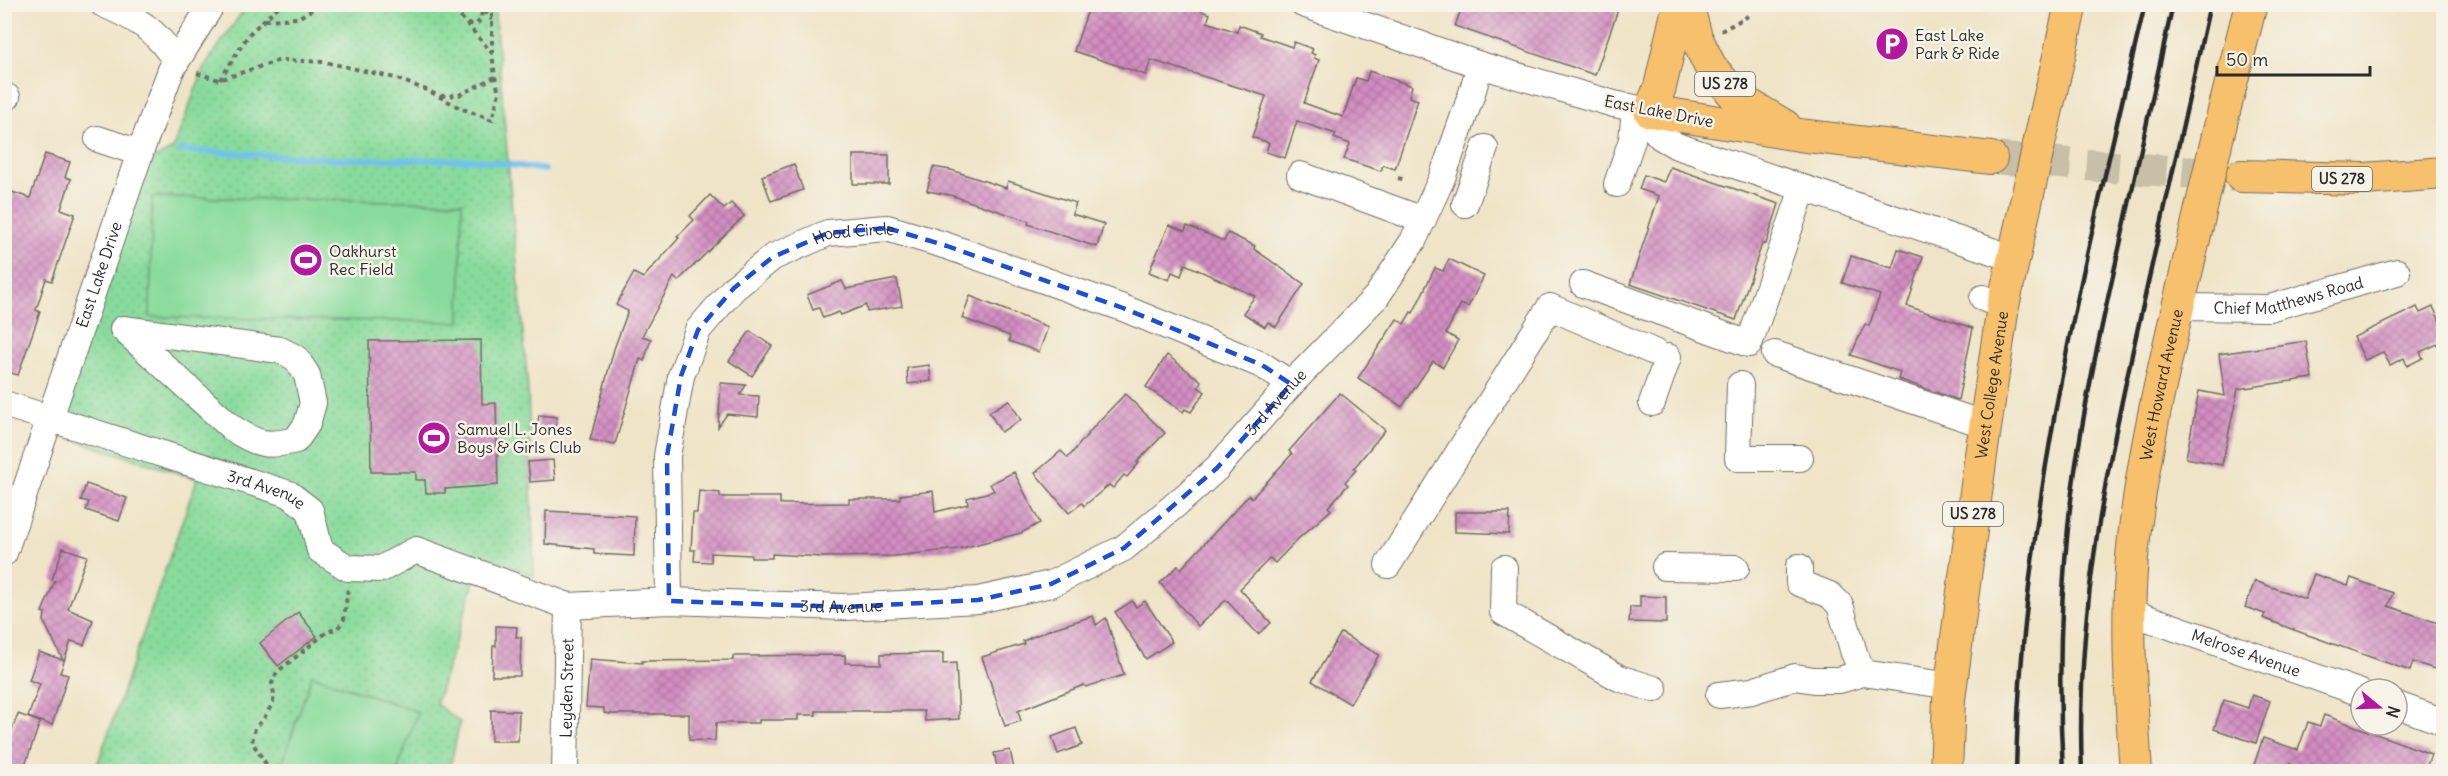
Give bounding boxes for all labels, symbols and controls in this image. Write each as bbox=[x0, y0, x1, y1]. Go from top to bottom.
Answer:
place label: East Lake Park & Ride bbox=[1915, 25, 2000, 63]
parking icon: East Lake Park & Ride bbox=[1874, 26, 1910, 62]
scale bar bbox=[2217, 39, 2370, 77]
text: 50 m bbox=[2226, 48, 2268, 71]
road number: US 278 bbox=[1695, 72, 1755, 96]
street label: East Lake Drive bbox=[1603, 91, 1715, 131]
road number: US 278 bbox=[2312, 167, 2372, 191]
street label: Hood Circle bbox=[809, 218, 898, 249]
street label: East Lake Drive bbox=[71, 219, 126, 330]
place label: Oakhurst Rec Field bbox=[329, 241, 397, 279]
sports icon: Oakhurst Rec Field bbox=[288, 242, 324, 278]
street label: Chief Matthews Road bbox=[2213, 272, 2366, 318]
street label: West Howard Avenue bbox=[2135, 307, 2187, 462]
street label: West College Avenue bbox=[1971, 310, 2012, 460]
street label: 3rd Avenue bbox=[1241, 365, 1310, 439]
place label: Samuel L. Jones Boys & Girls Club bbox=[457, 419, 581, 457]
sports icon: Samuel L. Jones Boys & Girls Club bbox=[416, 420, 452, 456]
street label: 3rd Avenue bbox=[225, 465, 310, 513]
road number: US 278 bbox=[1943, 502, 2003, 526]
street label: 3rd Avenue bbox=[800, 595, 883, 617]
street label: Melrose Avenue bbox=[2189, 624, 2303, 681]
street label: Leyden Street bbox=[556, 637, 577, 738]
north arrow bbox=[2349, 677, 2409, 737]
text: N bbox=[2382, 703, 2404, 720]

